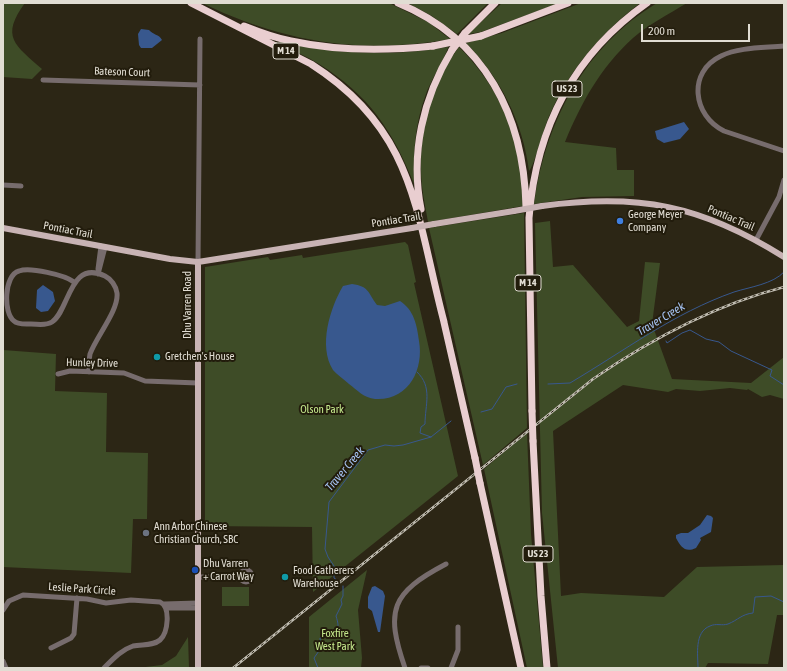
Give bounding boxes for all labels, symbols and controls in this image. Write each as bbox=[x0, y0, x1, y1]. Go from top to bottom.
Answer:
scale bar bbox=[643, 16, 752, 42]
text: 200 m bbox=[648, 24, 675, 38]
road number: M 14 bbox=[273, 43, 299, 59]
street label: Bateson Court bbox=[94, 64, 150, 80]
road number: US 23 bbox=[552, 81, 582, 97]
street label: Pontiac Trail bbox=[705, 202, 757, 234]
place label: George Meyer Company bbox=[628, 208, 683, 234]
street label: Pontiac Trail bbox=[370, 210, 422, 230]
marker: George Meyer Company bbox=[615, 216, 625, 226]
street label: Pontiac Trail bbox=[42, 219, 94, 241]
street label: Dhu Varren Road bbox=[181, 271, 195, 339]
road number: M 14 bbox=[515, 275, 541, 291]
water label: Traver Creek bbox=[634, 299, 688, 339]
place label: Gretchen's House bbox=[165, 350, 235, 364]
marker: Gretchen's House bbox=[152, 352, 162, 362]
street label: Hunley Drive bbox=[66, 356, 118, 370]
park label: Olson Park bbox=[300, 403, 344, 417]
water label: Traver Creek bbox=[322, 444, 368, 494]
place label: Ann Arbor Chinese Christian Church, SBC bbox=[154, 520, 238, 546]
marker: Ann Arbor Chinese Christian Church, SBC bbox=[141, 528, 151, 538]
road number: US 23 bbox=[523, 546, 553, 562]
place label: Dhu Varren + Carrot Way bbox=[203, 557, 254, 583]
place label: Food Gatherers Warehouse bbox=[293, 564, 354, 590]
marker: Dhu Varren + Carrot Way bbox=[190, 565, 200, 575]
marker: Food Gatherers Warehouse bbox=[280, 572, 290, 582]
street label: Leslie Park Circle bbox=[48, 580, 116, 598]
park label: Foxfire West Park bbox=[315, 627, 355, 653]

